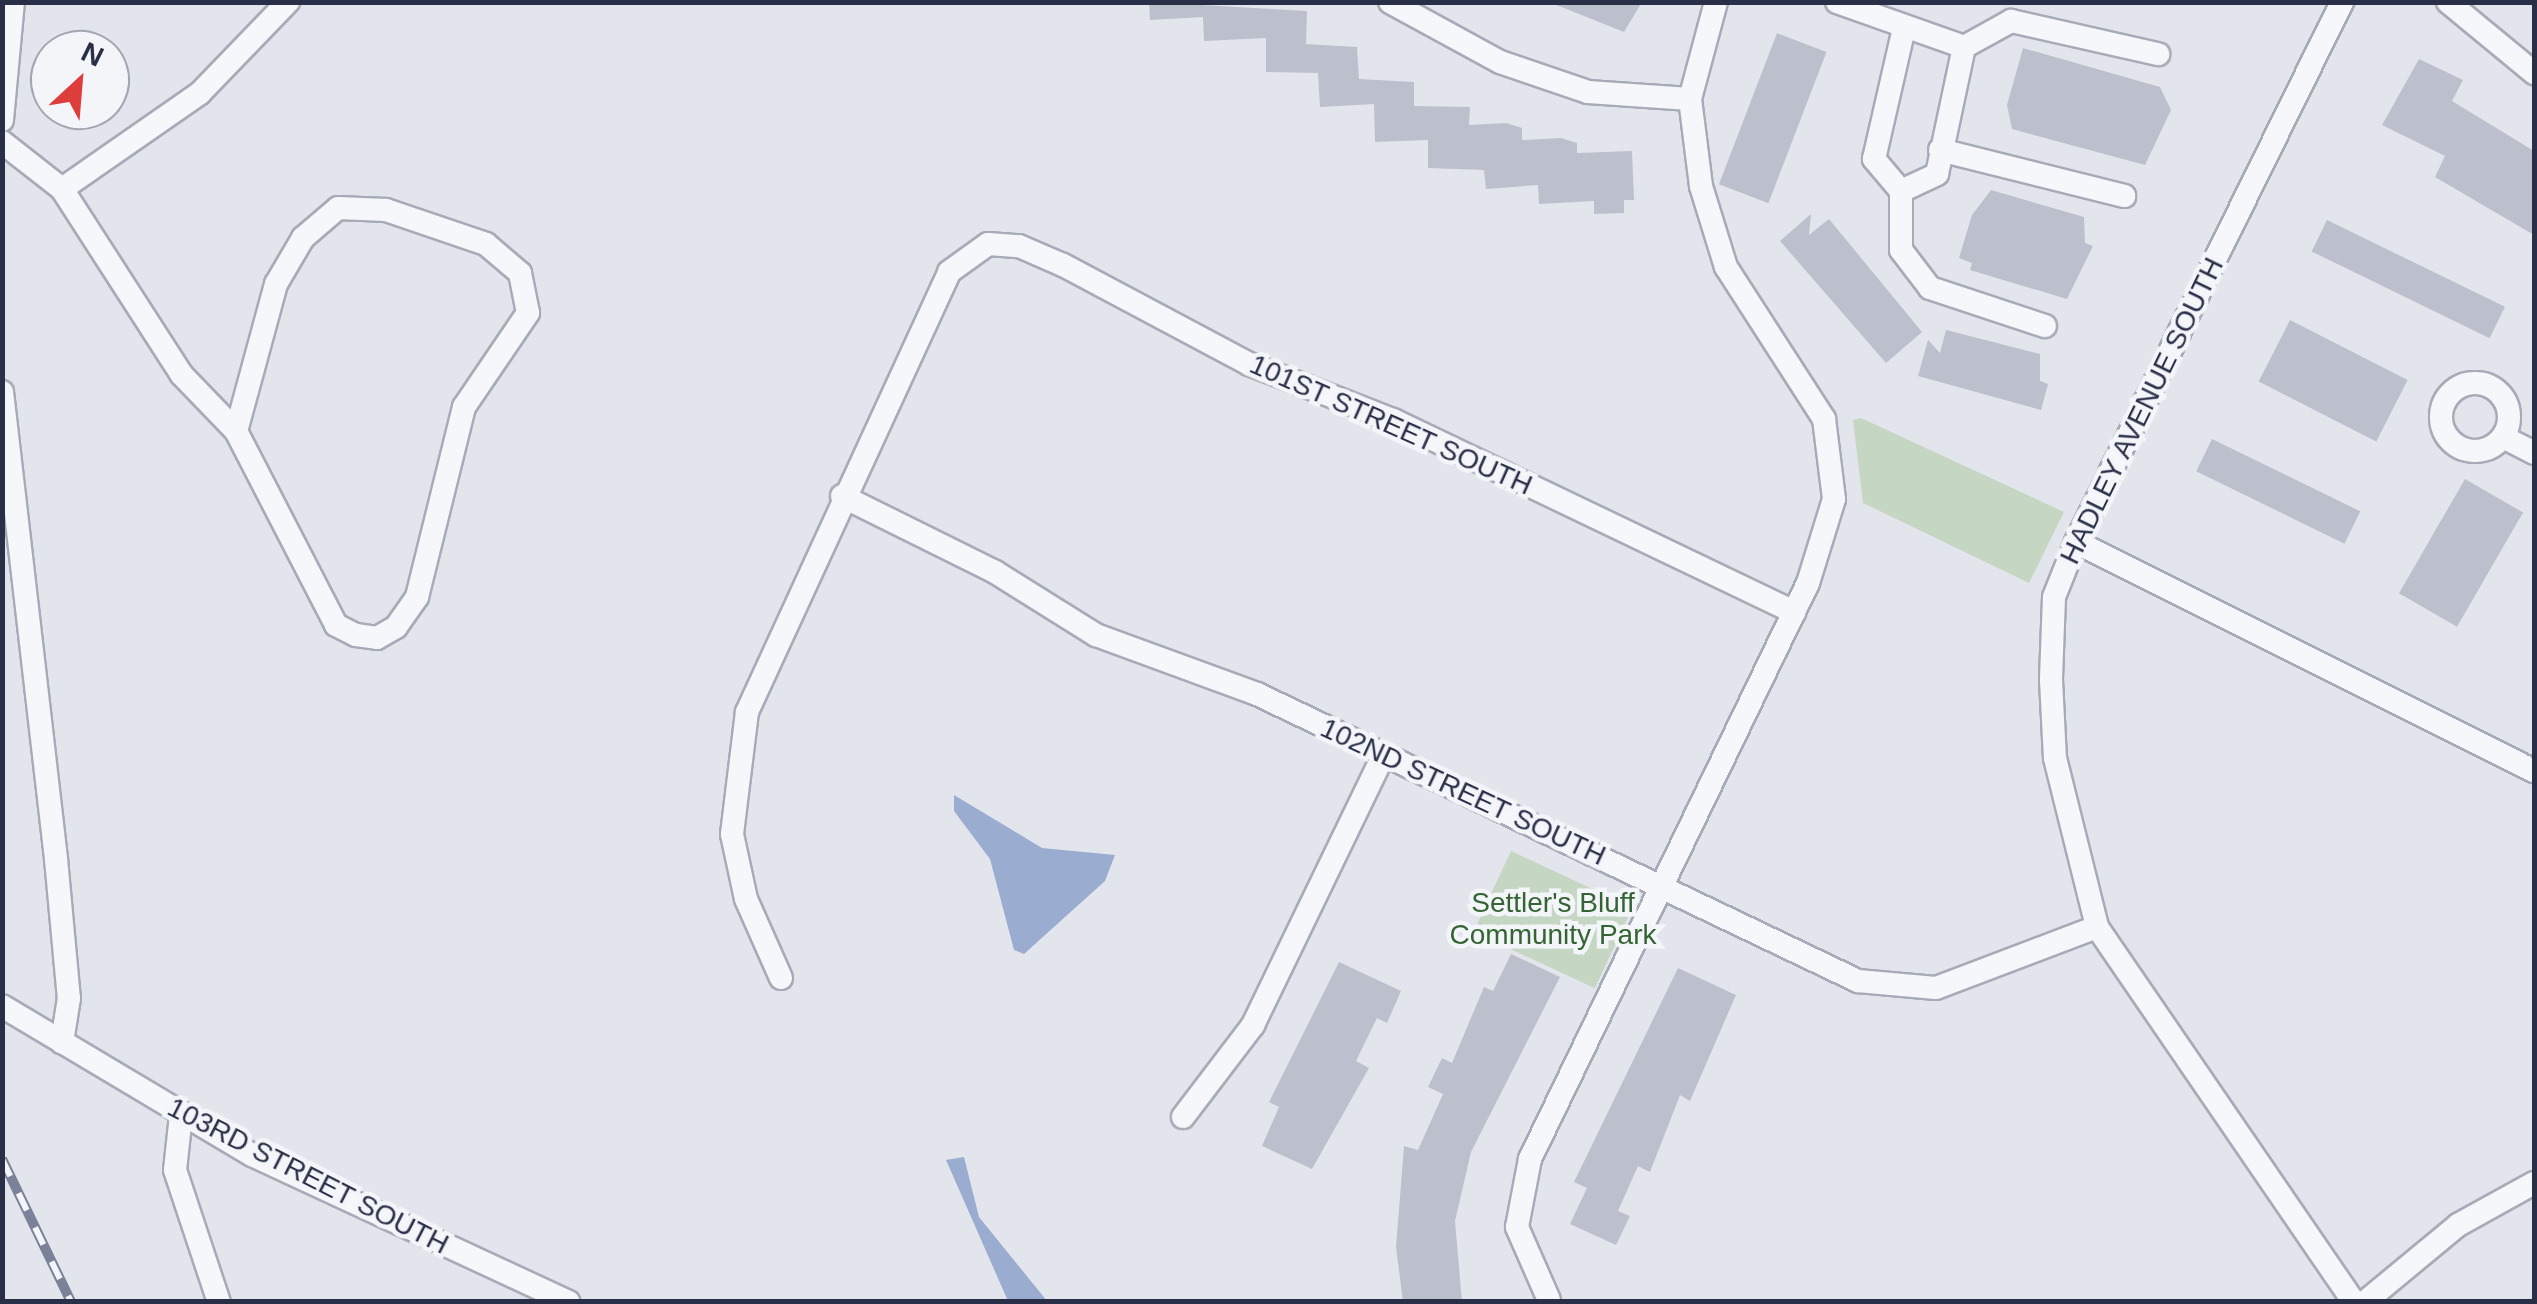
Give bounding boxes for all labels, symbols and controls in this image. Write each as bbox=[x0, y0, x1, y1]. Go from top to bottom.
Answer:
north arrow bbox=[30, 30, 130, 130]
text: N bbox=[77, 36, 108, 73]
street label: HADLEY AVENUE SOUTH bbox=[2053, 251, 2231, 571]
street label: 101ST STREET SOUTH bbox=[1244, 347, 1538, 503]
street label: 102ND STREET SOUTH bbox=[1315, 711, 1611, 873]
park label: Settler's Bluff Community Park bbox=[1450, 886, 1656, 952]
street label: 103RD STREET SOUTH bbox=[162, 1090, 454, 1262]

